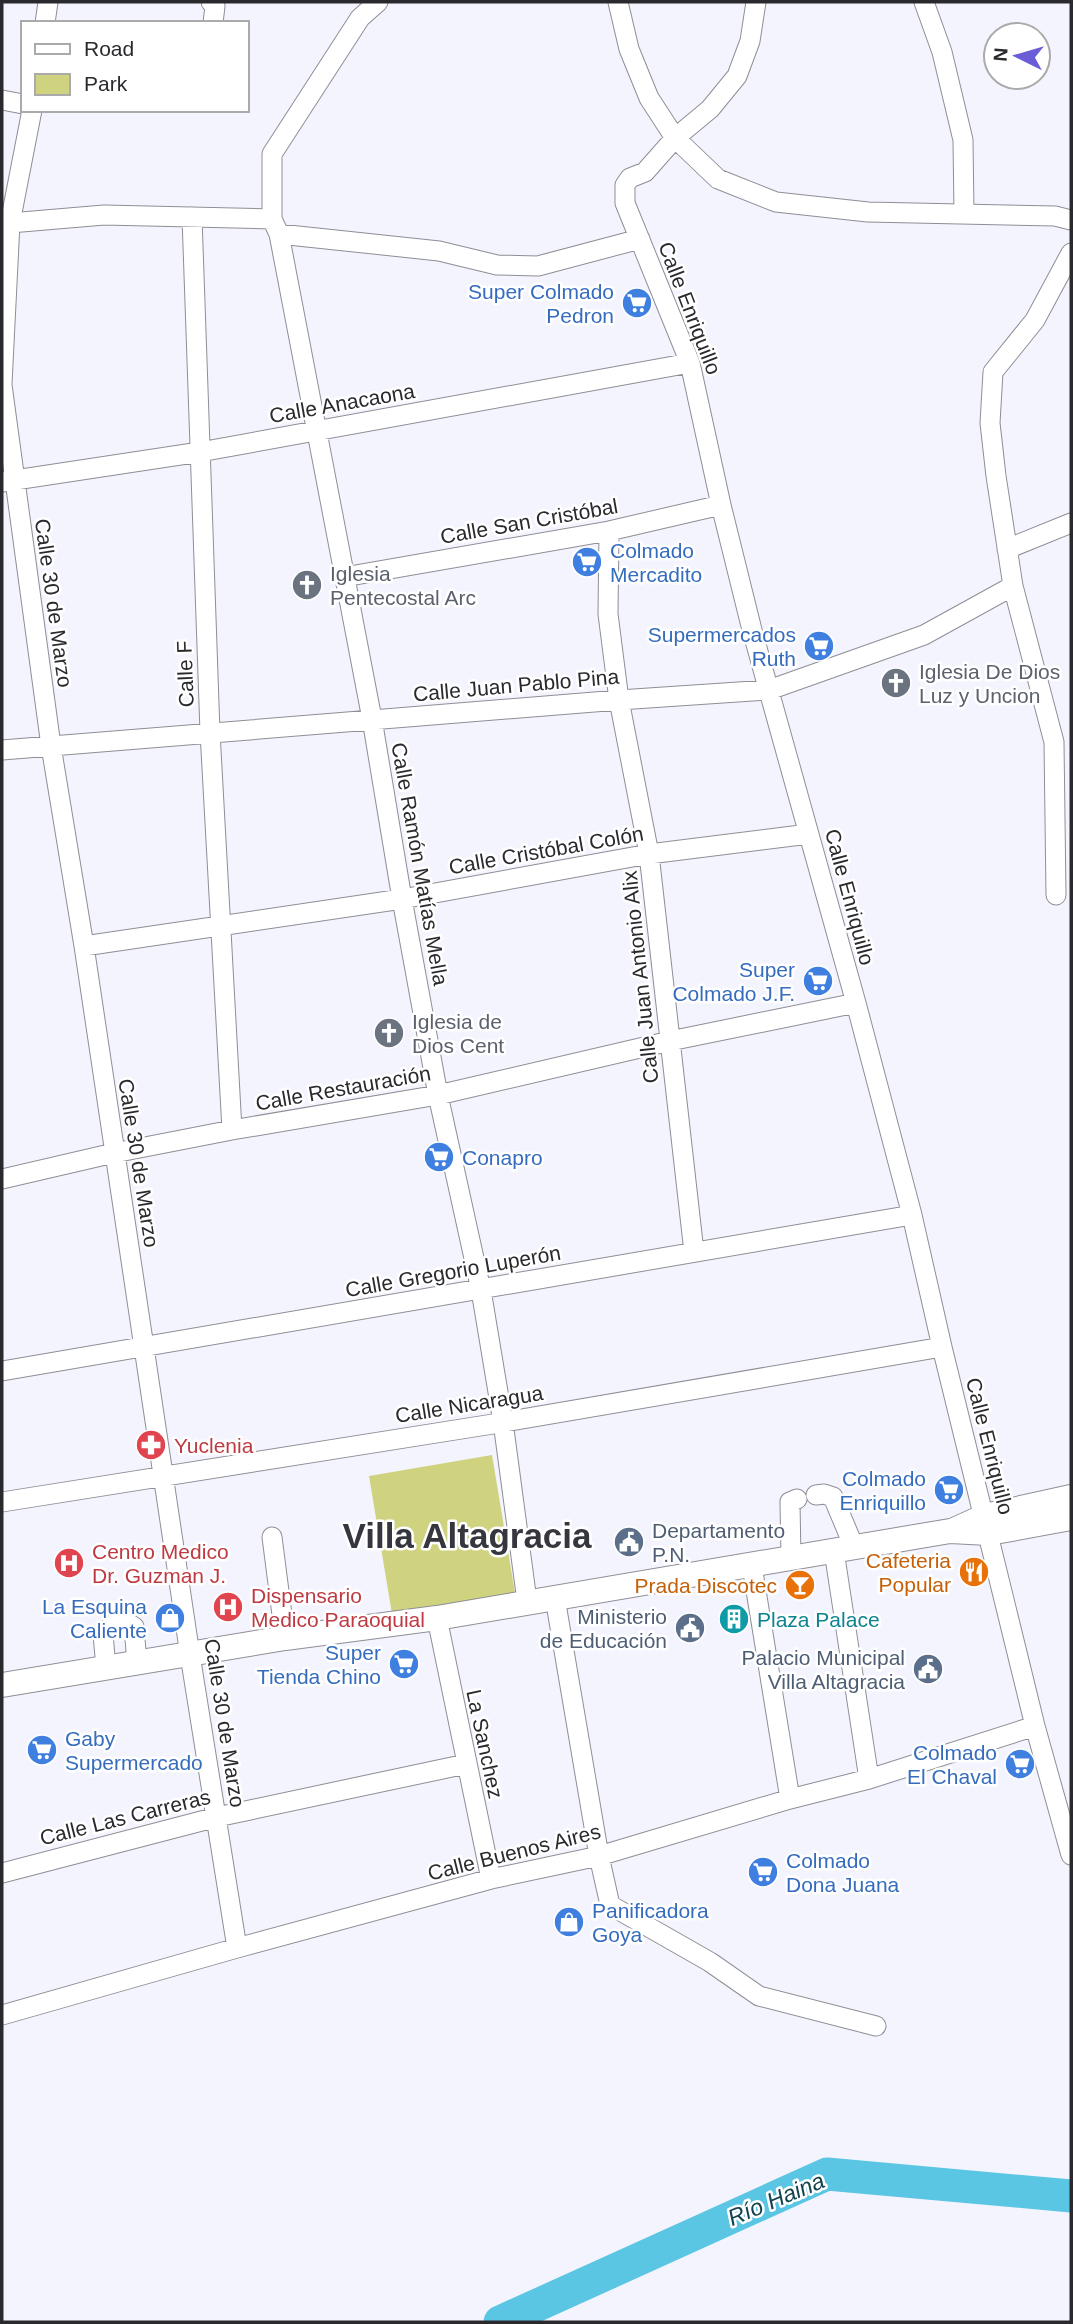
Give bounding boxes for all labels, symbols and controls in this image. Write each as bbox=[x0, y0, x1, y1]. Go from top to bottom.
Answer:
legend bbox=[21, 21, 248, 112]
north arrow bbox=[982, 21, 1052, 91]
text: Road bbox=[84, 37, 134, 60]
text: N bbox=[990, 47, 1012, 62]
text: Park bbox=[84, 72, 128, 95]
street label: Calle Enriquillo bbox=[654, 238, 726, 378]
place label: Super Colmado Pedron bbox=[468, 280, 614, 327]
supermarket icon: Super Colmado Pedron bbox=[620, 286, 654, 320]
street label: Calle Anacaona bbox=[268, 379, 417, 427]
street label: Calle San Cristóbal bbox=[438, 494, 620, 548]
street label: Calle 30 de Marzo bbox=[31, 517, 77, 689]
place label: Colmado Mercadito bbox=[610, 539, 702, 586]
supermarket icon: Colmado Mercadito bbox=[570, 545, 604, 579]
place label: Iglesia Pentecostal Arc bbox=[330, 562, 476, 609]
church icon: Iglesia Pentecostal Arc bbox=[290, 568, 324, 602]
place label: Supermercados Ruth bbox=[648, 623, 796, 670]
supermarket icon: Supermercados Ruth bbox=[802, 629, 836, 663]
street label: Calle F bbox=[172, 640, 198, 708]
place label: Iglesia De Dios Luz y Uncion bbox=[919, 660, 1060, 707]
street label: Calle Juan Pablo Pina bbox=[412, 665, 620, 705]
church icon: Iglesia De Dios Luz y Uncion bbox=[879, 666, 913, 700]
street label: Calle Ramón Matías Mella bbox=[387, 741, 453, 988]
street label: Calle Cristóbal Colón bbox=[447, 822, 645, 878]
street label: Calle Enriquillo bbox=[821, 826, 879, 968]
street label: Calle Juan Antonio Alix bbox=[617, 869, 663, 1084]
place label: Super Colmado J.F. bbox=[672, 958, 795, 1005]
supermarket icon: Super Colmado J.F. bbox=[801, 964, 835, 998]
place label: Iglesia de Dios Cent bbox=[412, 1010, 504, 1057]
church icon: Iglesia de Dios Cent bbox=[372, 1016, 406, 1050]
street label: Calle Restauración bbox=[254, 1061, 432, 1115]
street label: Calle 30 de Marzo bbox=[114, 1077, 164, 1249]
supermarket icon: Conapro bbox=[422, 1140, 456, 1174]
place label: Conapro bbox=[462, 1146, 543, 1169]
street label: Calle Gregorio Luperón bbox=[344, 1241, 562, 1301]
street label: Calle Enriquillo bbox=[962, 1375, 1018, 1517]
street label: Calle Nicaragua bbox=[393, 1381, 545, 1427]
pharmacy icon: Yuclenia bbox=[134, 1428, 168, 1462]
place label: Yuclenia bbox=[174, 1434, 254, 1457]
place label: Colmado Enriquillo bbox=[840, 1467, 926, 1514]
supermarket icon: Colmado Enriquillo bbox=[932, 1473, 966, 1507]
district label: Villa Altagracia bbox=[342, 1516, 592, 1555]
place label: Departamento P.N. bbox=[652, 1519, 785, 1566]
public building icon: Departamento P.N. bbox=[612, 1525, 646, 1559]
place label: Centro Medico Dr. Guzman J. bbox=[92, 1540, 229, 1587]
hospital icon: Centro Medico Dr. Guzman J. bbox=[52, 1546, 86, 1580]
place label: Cafeteria Popular bbox=[866, 1549, 951, 1596]
restaurant icon: Cafeteria Popular bbox=[957, 1555, 991, 1589]
bar icon: Prada Discotec bbox=[783, 1568, 817, 1602]
place label: Prada Discotec bbox=[635, 1574, 777, 1597]
place label: Dispensario Medico Paraoquial bbox=[251, 1584, 425, 1631]
hospital icon: Dispensario Medico Paraoquial bbox=[211, 1590, 245, 1624]
place label: La Esquina Caliente bbox=[42, 1595, 147, 1642]
shop icon: La Esquina Caliente bbox=[153, 1601, 187, 1635]
building icon: Plaza Palace bbox=[717, 1602, 751, 1636]
place label: Ministerio de Educación bbox=[540, 1605, 667, 1652]
place label: Plaza Palace bbox=[757, 1608, 880, 1631]
public building icon: Ministerio de Educación bbox=[673, 1611, 707, 1645]
street label: Calle 30 de Marzo bbox=[200, 1637, 250, 1809]
place label: Super Tienda Chino bbox=[257, 1641, 381, 1688]
place label: Palacio Municipal Villa Altagracia bbox=[742, 1646, 905, 1693]
supermarket icon: Super Tienda Chino bbox=[387, 1647, 421, 1681]
public building icon: Palacio Municipal Villa Altagracia bbox=[911, 1652, 945, 1686]
street label: La Sanchez bbox=[462, 1687, 508, 1801]
place label: Gaby Supermercado bbox=[65, 1727, 203, 1774]
supermarket icon: Gaby Supermercado bbox=[25, 1733, 59, 1767]
place label: Colmado El Chaval bbox=[907, 1741, 997, 1788]
supermarket icon: Colmado El Chaval bbox=[1003, 1747, 1037, 1781]
street label: Calle Las Carreras bbox=[37, 1785, 213, 1849]
street label: Calle Buenos Aires bbox=[425, 1819, 603, 1885]
place label: Colmado Dona Juana bbox=[786, 1849, 900, 1896]
supermarket icon: Colmado Dona Juana bbox=[746, 1855, 780, 1889]
place label: Panificadora Goya bbox=[592, 1899, 709, 1946]
shop icon: Panificadora Goya bbox=[552, 1905, 586, 1939]
water label: Río Haina bbox=[724, 2167, 828, 2231]

